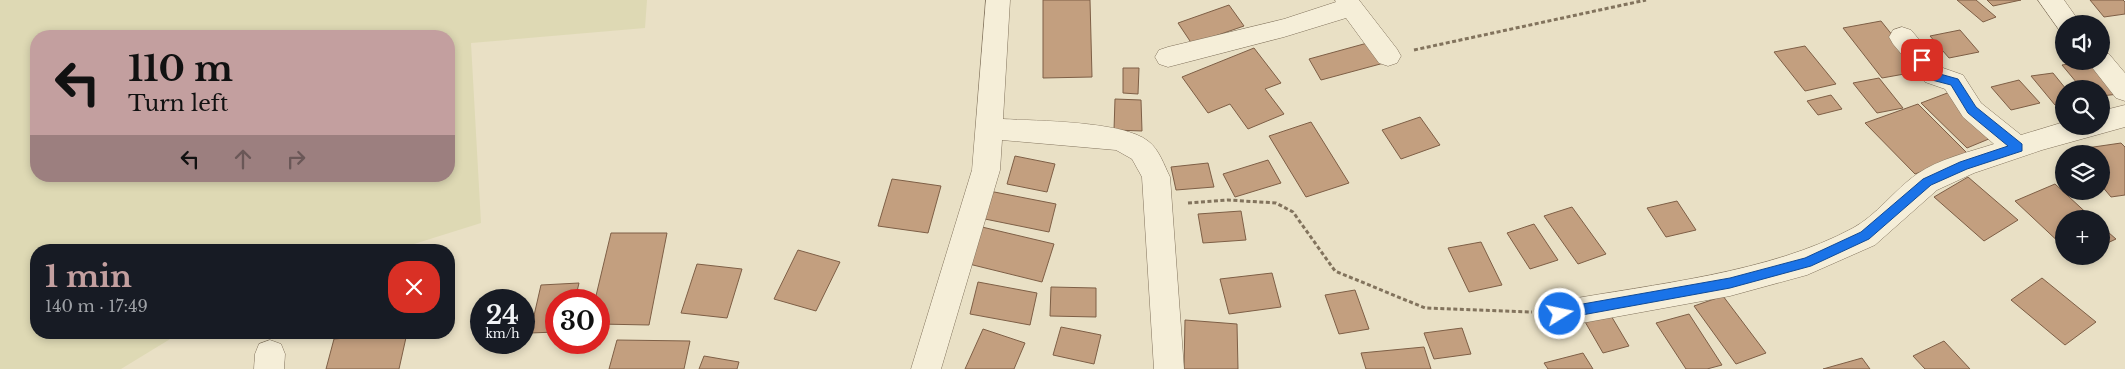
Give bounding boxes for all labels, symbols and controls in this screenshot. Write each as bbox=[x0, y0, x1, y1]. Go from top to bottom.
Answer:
map controls bbox=[2055, 15, 2110, 265]
button: sound bbox=[2055, 15, 2110, 70]
pin bbox=[1901, 39, 1943, 81]
icon: arrive bbox=[1908, 46, 1936, 74]
text: 110 m bbox=[128, 47, 233, 90]
icon: left bbox=[45, 50, 110, 115]
button: search bbox=[2055, 80, 2110, 135]
text: Turn left bbox=[128, 90, 228, 117]
icon: left bbox=[176, 145, 204, 173]
icon: ahead bbox=[229, 145, 257, 173]
icon: right bbox=[282, 145, 310, 173]
button: layers bbox=[2055, 145, 2110, 200]
button: + bbox=[2055, 210, 2110, 265]
text: 1 min bbox=[45, 258, 132, 295]
button: close bbox=[388, 261, 440, 313]
position arrow bbox=[1533, 287, 1585, 339]
speed limit sign: 30 bbox=[545, 289, 610, 354]
text: 140 m · 17:49 bbox=[45, 296, 148, 316]
text: 24 bbox=[486, 300, 519, 331]
text: km/h bbox=[485, 326, 520, 341]

